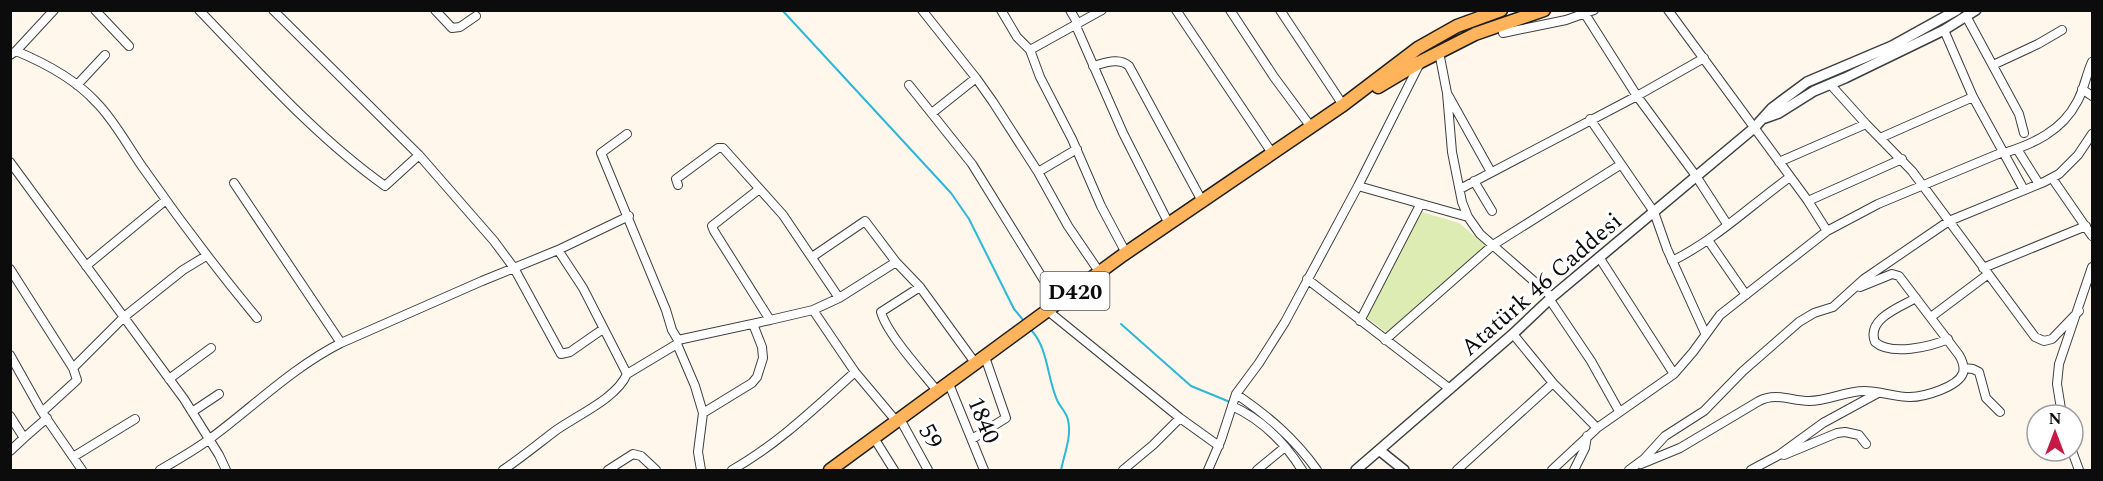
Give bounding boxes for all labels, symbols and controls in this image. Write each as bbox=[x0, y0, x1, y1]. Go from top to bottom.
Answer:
street label: Atatürk 46 Caddesi bbox=[1453, 204, 1630, 365]
road number: D420 bbox=[1040, 272, 1110, 310]
street label: 1840 bbox=[957, 391, 1009, 449]
north arrow bbox=[2025, 403, 2085, 463]
text: N bbox=[2048, 407, 2062, 431]
street label: 59 bbox=[909, 417, 952, 456]

